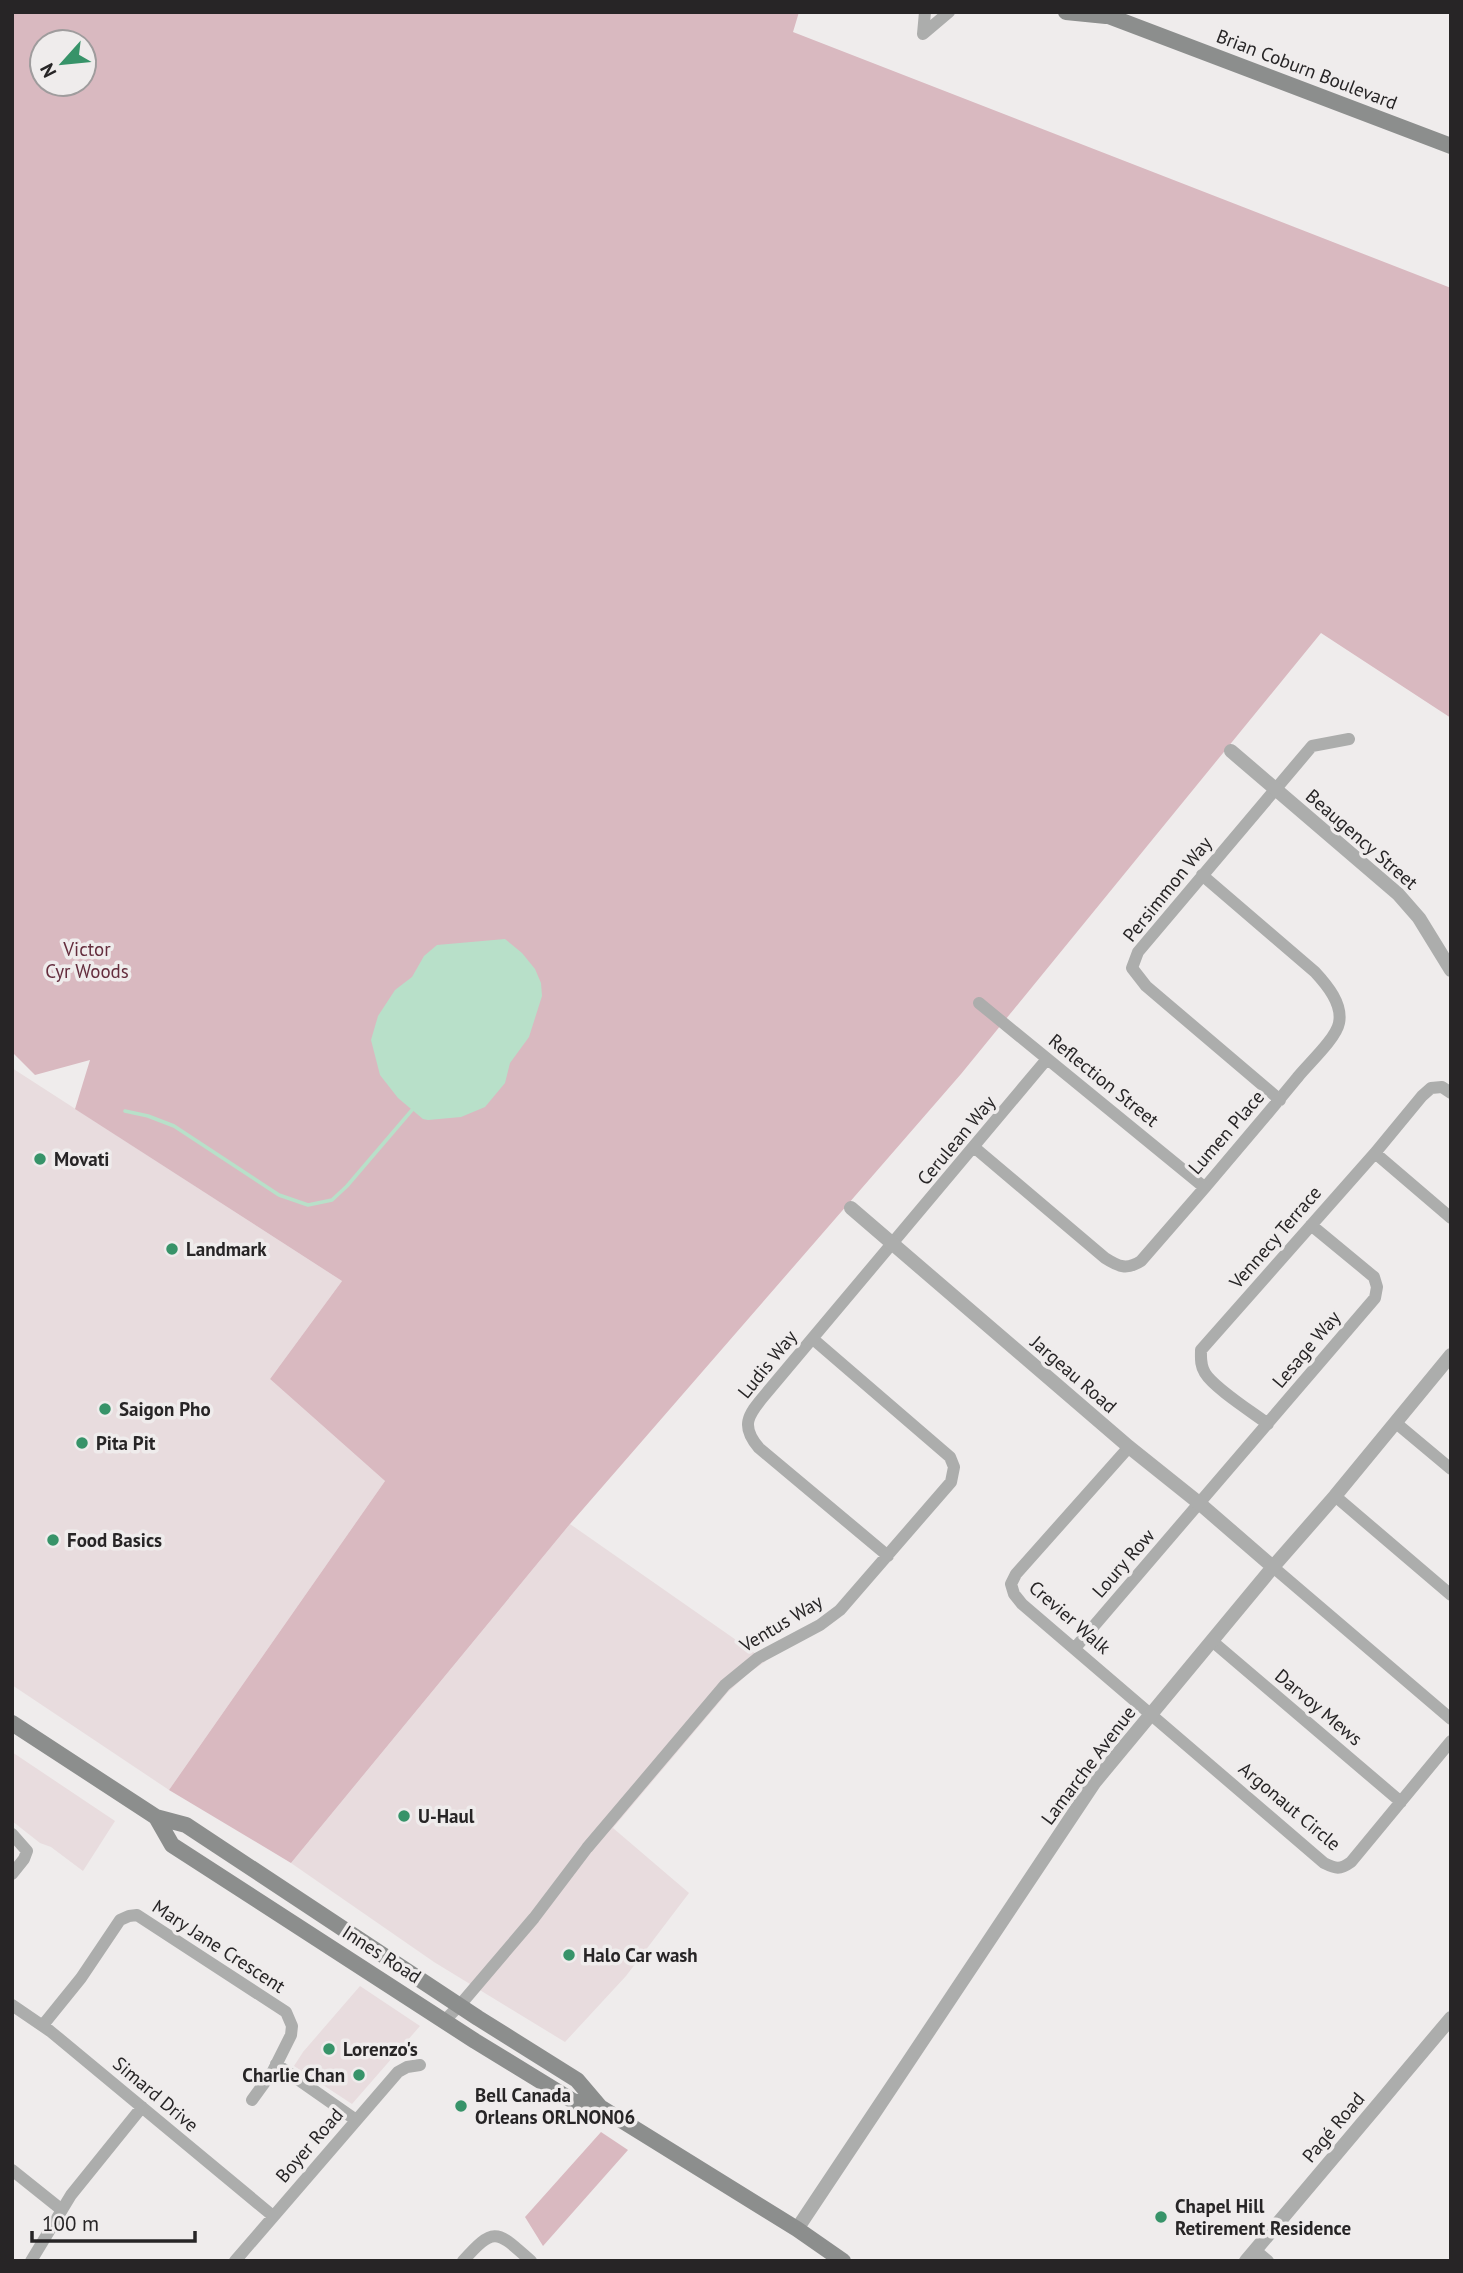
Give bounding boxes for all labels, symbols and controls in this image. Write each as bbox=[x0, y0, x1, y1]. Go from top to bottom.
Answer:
street label: Brian Coburn Boulevard bbox=[1213, 23, 1401, 115]
north arrow bbox=[28, 28, 98, 98]
text: N bbox=[34, 60, 61, 82]
street label: Beaugency Street bbox=[1301, 784, 1423, 895]
street label: Persimmon Way bbox=[1117, 831, 1217, 946]
park label: Victor Cyr Woods bbox=[45, 937, 129, 983]
street label: Reflection Street bbox=[1044, 1028, 1164, 1132]
street label: Lumen Place bbox=[1183, 1085, 1269, 1179]
street label: Cerulean Way bbox=[912, 1090, 1000, 1190]
place label: Movati bbox=[54, 1147, 109, 1171]
marker: Movati bbox=[32, 1151, 48, 1167]
street label: Vennecy Terrace bbox=[1223, 1181, 1326, 1294]
place label: Landmark bbox=[186, 1237, 267, 1261]
marker: Landmark bbox=[164, 1241, 180, 1257]
street label: Lesage Way bbox=[1267, 1305, 1345, 1393]
street label: Ludis Way bbox=[732, 1325, 802, 1403]
street label: Jargeau Road bbox=[1025, 1329, 1122, 1418]
place label: Saigon Pho bbox=[119, 1397, 211, 1421]
marker: Saigon Pho bbox=[97, 1401, 113, 1417]
place label: Pita Pit bbox=[96, 1431, 156, 1455]
marker: Pita Pit bbox=[74, 1435, 90, 1451]
street label: Loury Row bbox=[1087, 1524, 1159, 1602]
place label: Food Basics bbox=[67, 1528, 162, 1552]
marker: Food Basics bbox=[45, 1532, 61, 1548]
street label: Crevier Walk bbox=[1024, 1575, 1116, 1659]
street label: Ventus Way bbox=[734, 1589, 827, 1658]
street label: Darvoy Mews bbox=[1270, 1663, 1368, 1751]
street label: Lamarche Avenue bbox=[1036, 1701, 1140, 1829]
street label: Argonaut Circle bbox=[1234, 1756, 1346, 1856]
place label: U-Haul bbox=[418, 1804, 475, 1828]
marker: U-Haul bbox=[396, 1808, 412, 1824]
street label: Mary Jane Crescent bbox=[148, 1894, 290, 1998]
street label: Innes Road bbox=[338, 1920, 426, 1988]
place label: Halo Car wash bbox=[583, 1943, 698, 1967]
marker: Halo Car wash bbox=[561, 1947, 577, 1963]
place label: Lorenzo's bbox=[343, 2037, 418, 2061]
marker: Lorenzo's bbox=[321, 2041, 337, 2057]
street label: Simard Drive bbox=[108, 2051, 204, 2137]
place label: Charlie Chan bbox=[242, 2063, 345, 2087]
marker: Charlie Chan bbox=[351, 2067, 367, 2083]
place label: Bell Canada Orleans ORLNON06 bbox=[475, 2083, 635, 2129]
street label: Pagé Road bbox=[1297, 2087, 1369, 2167]
marker: Bell Canada Orleans ORLNON06 bbox=[453, 2098, 469, 2114]
street label: Boyer Road bbox=[270, 2103, 348, 2187]
place label: Chapel Hill Retirement Residence bbox=[1175, 2194, 1351, 2240]
scale bar bbox=[32, 2200, 194, 2244]
marker: Chapel Hill Retirement Residence bbox=[1153, 2209, 1169, 2225]
text: 100 m bbox=[42, 2210, 99, 2237]

